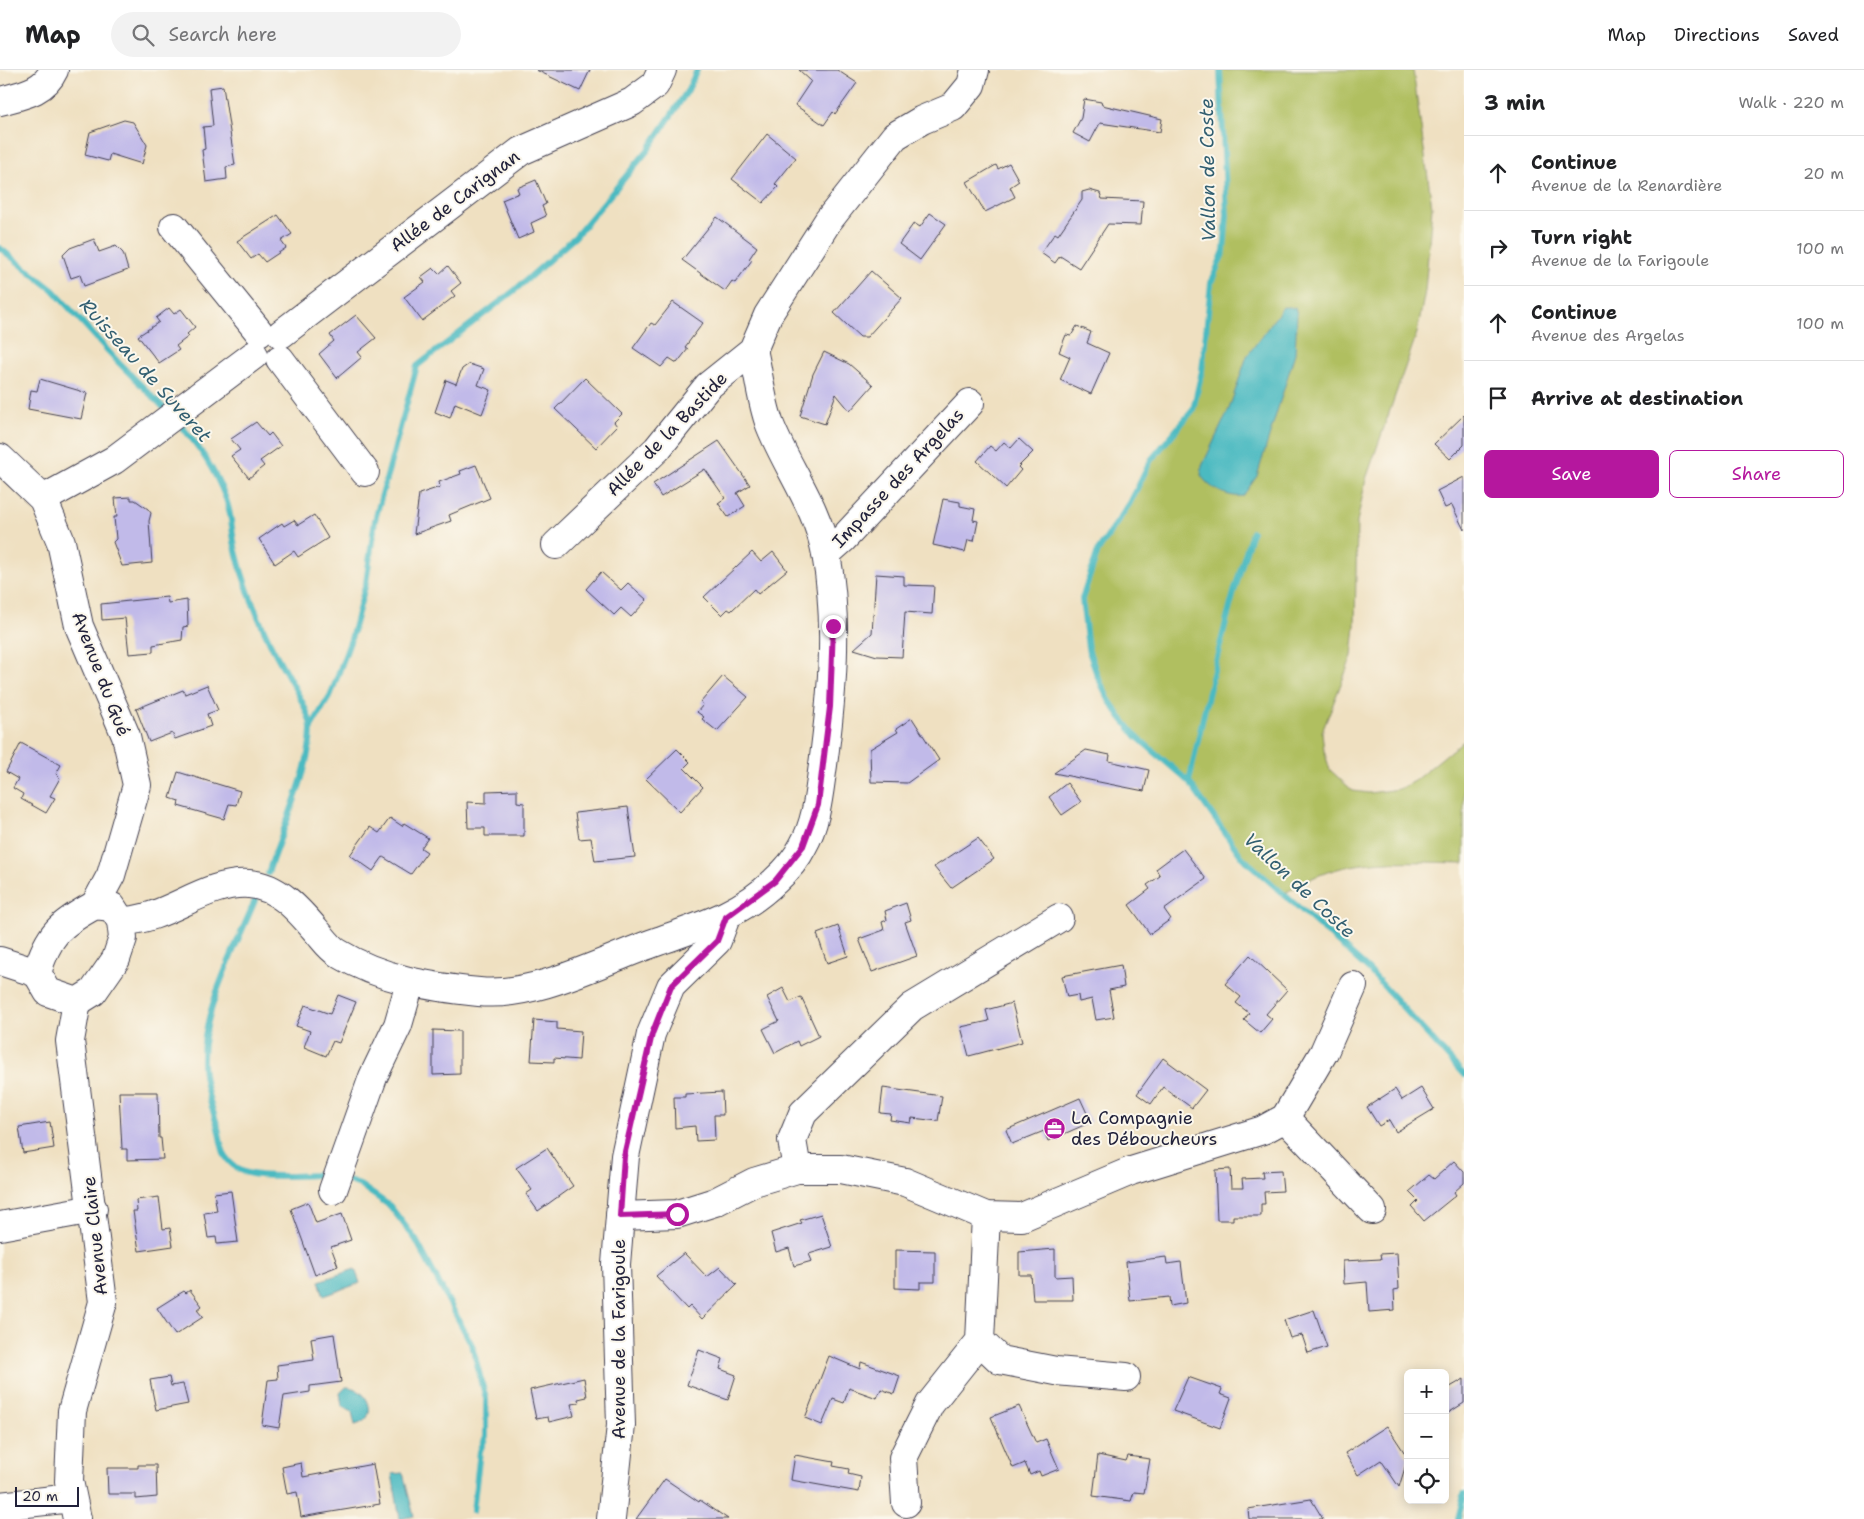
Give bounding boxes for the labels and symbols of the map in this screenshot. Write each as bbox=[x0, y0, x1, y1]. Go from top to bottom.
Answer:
water label: Vallon de Coste bbox=[1194, 98, 1221, 242]
street label: Allée de Carignan bbox=[385, 144, 525, 258]
water label: Ruisseau de Suveret bbox=[74, 293, 217, 448]
street label: Allée de la Bastide bbox=[601, 367, 733, 501]
street label: Impasse des Argelas bbox=[827, 403, 969, 553]
street label: Avenue du Gué bbox=[66, 608, 136, 740]
route end bbox=[822, 615, 845, 638]
water label: Vallon de Coste bbox=[1238, 827, 1361, 944]
place label: La Compagnie des Déboucheurs bbox=[1071, 1106, 1217, 1151]
office icon: La Compagnie des Déboucheurs bbox=[1043, 1116, 1067, 1140]
street label: Avenue Claire bbox=[77, 1175, 113, 1297]
route start bbox=[666, 1203, 689, 1226]
street label: Avenue de la Farigoule bbox=[607, 1239, 631, 1439]
scale bar bbox=[15, 1484, 79, 1507]

